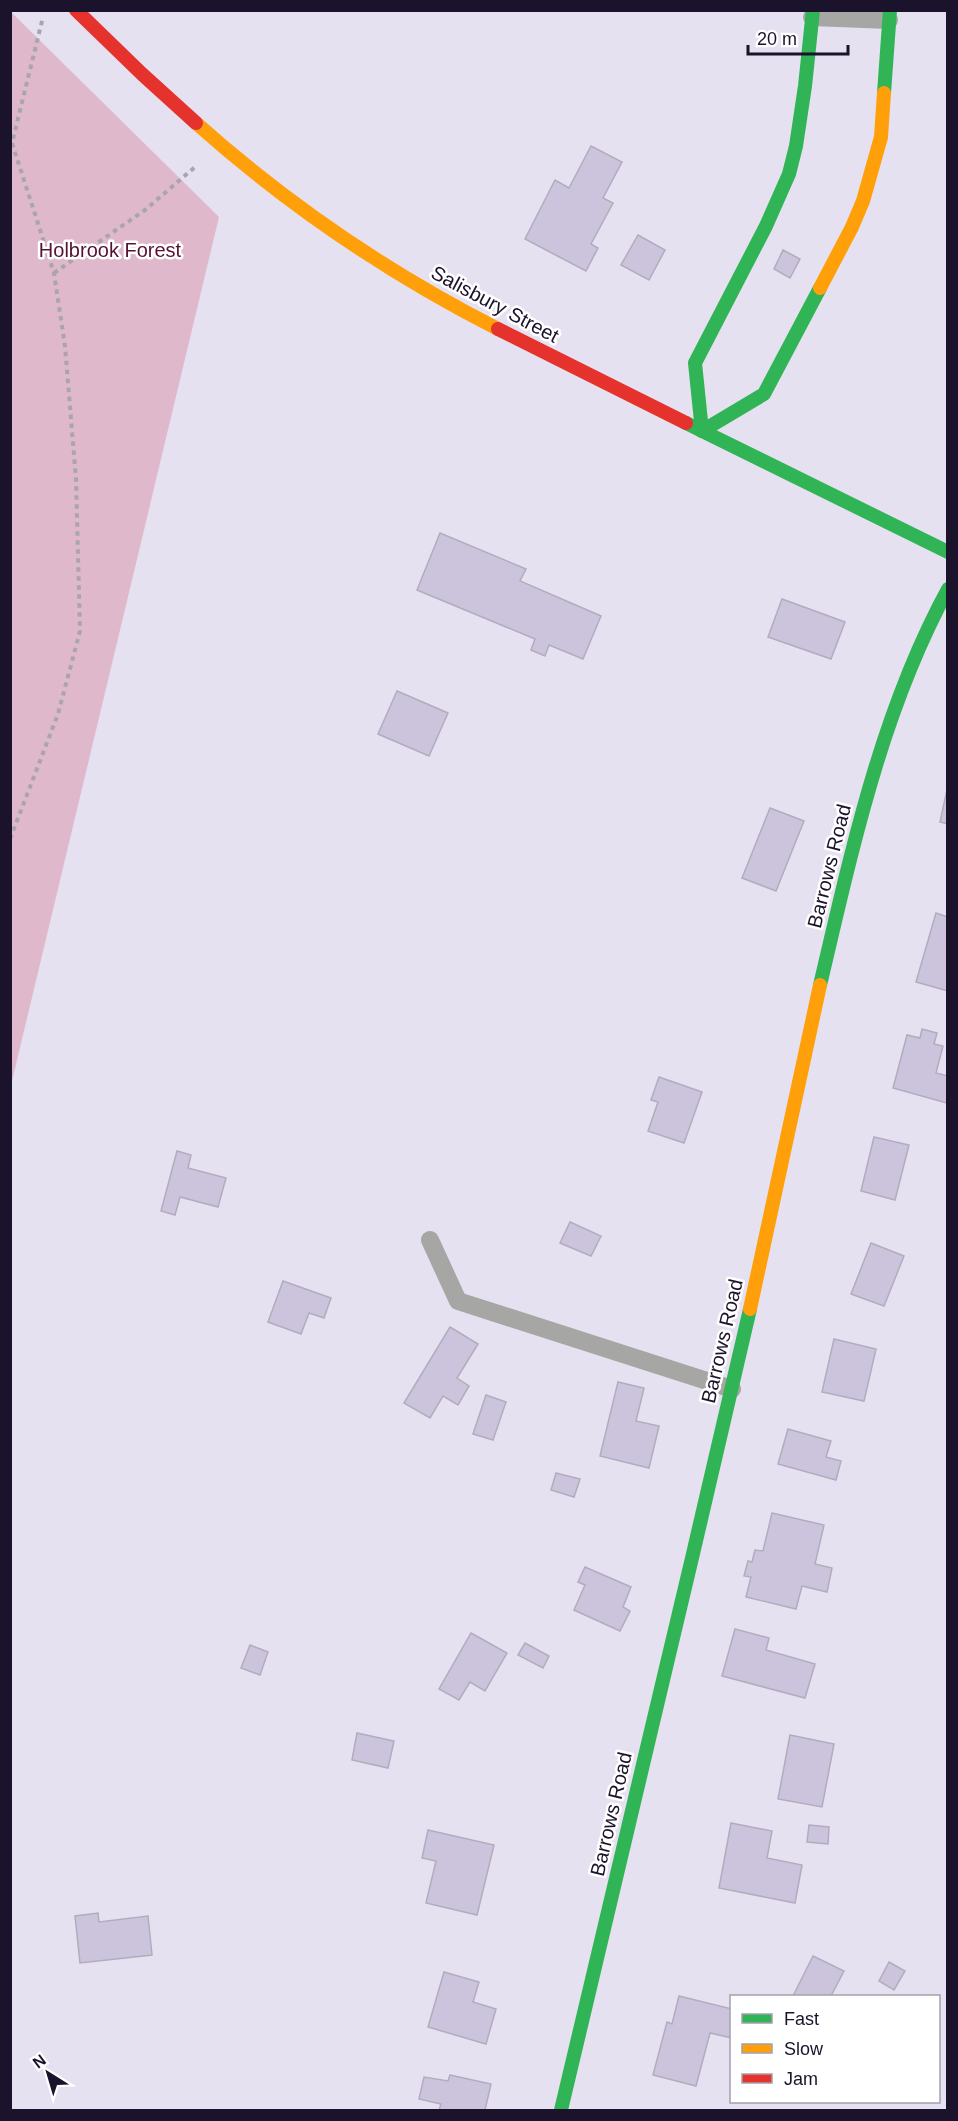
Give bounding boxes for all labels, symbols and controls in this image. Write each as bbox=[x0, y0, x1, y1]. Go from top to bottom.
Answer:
scale bar bbox=[748, 18, 848, 56]
text: 20 m bbox=[757, 29, 797, 49]
park label: Holbrook Forest bbox=[39, 239, 182, 261]
street label: Salisbury Street bbox=[428, 261, 563, 347]
street label: Barrows Road bbox=[803, 802, 855, 930]
street label: Barrows Road bbox=[697, 1277, 747, 1405]
street label: Barrows Road bbox=[586, 1750, 636, 1878]
legend bbox=[730, 1995, 940, 2103]
text: Fast bbox=[784, 2009, 819, 2029]
text: Slow bbox=[784, 2039, 824, 2059]
north arrow bbox=[18, 2043, 78, 2103]
text: N bbox=[30, 2051, 49, 2072]
text: Jam bbox=[784, 2069, 818, 2089]

